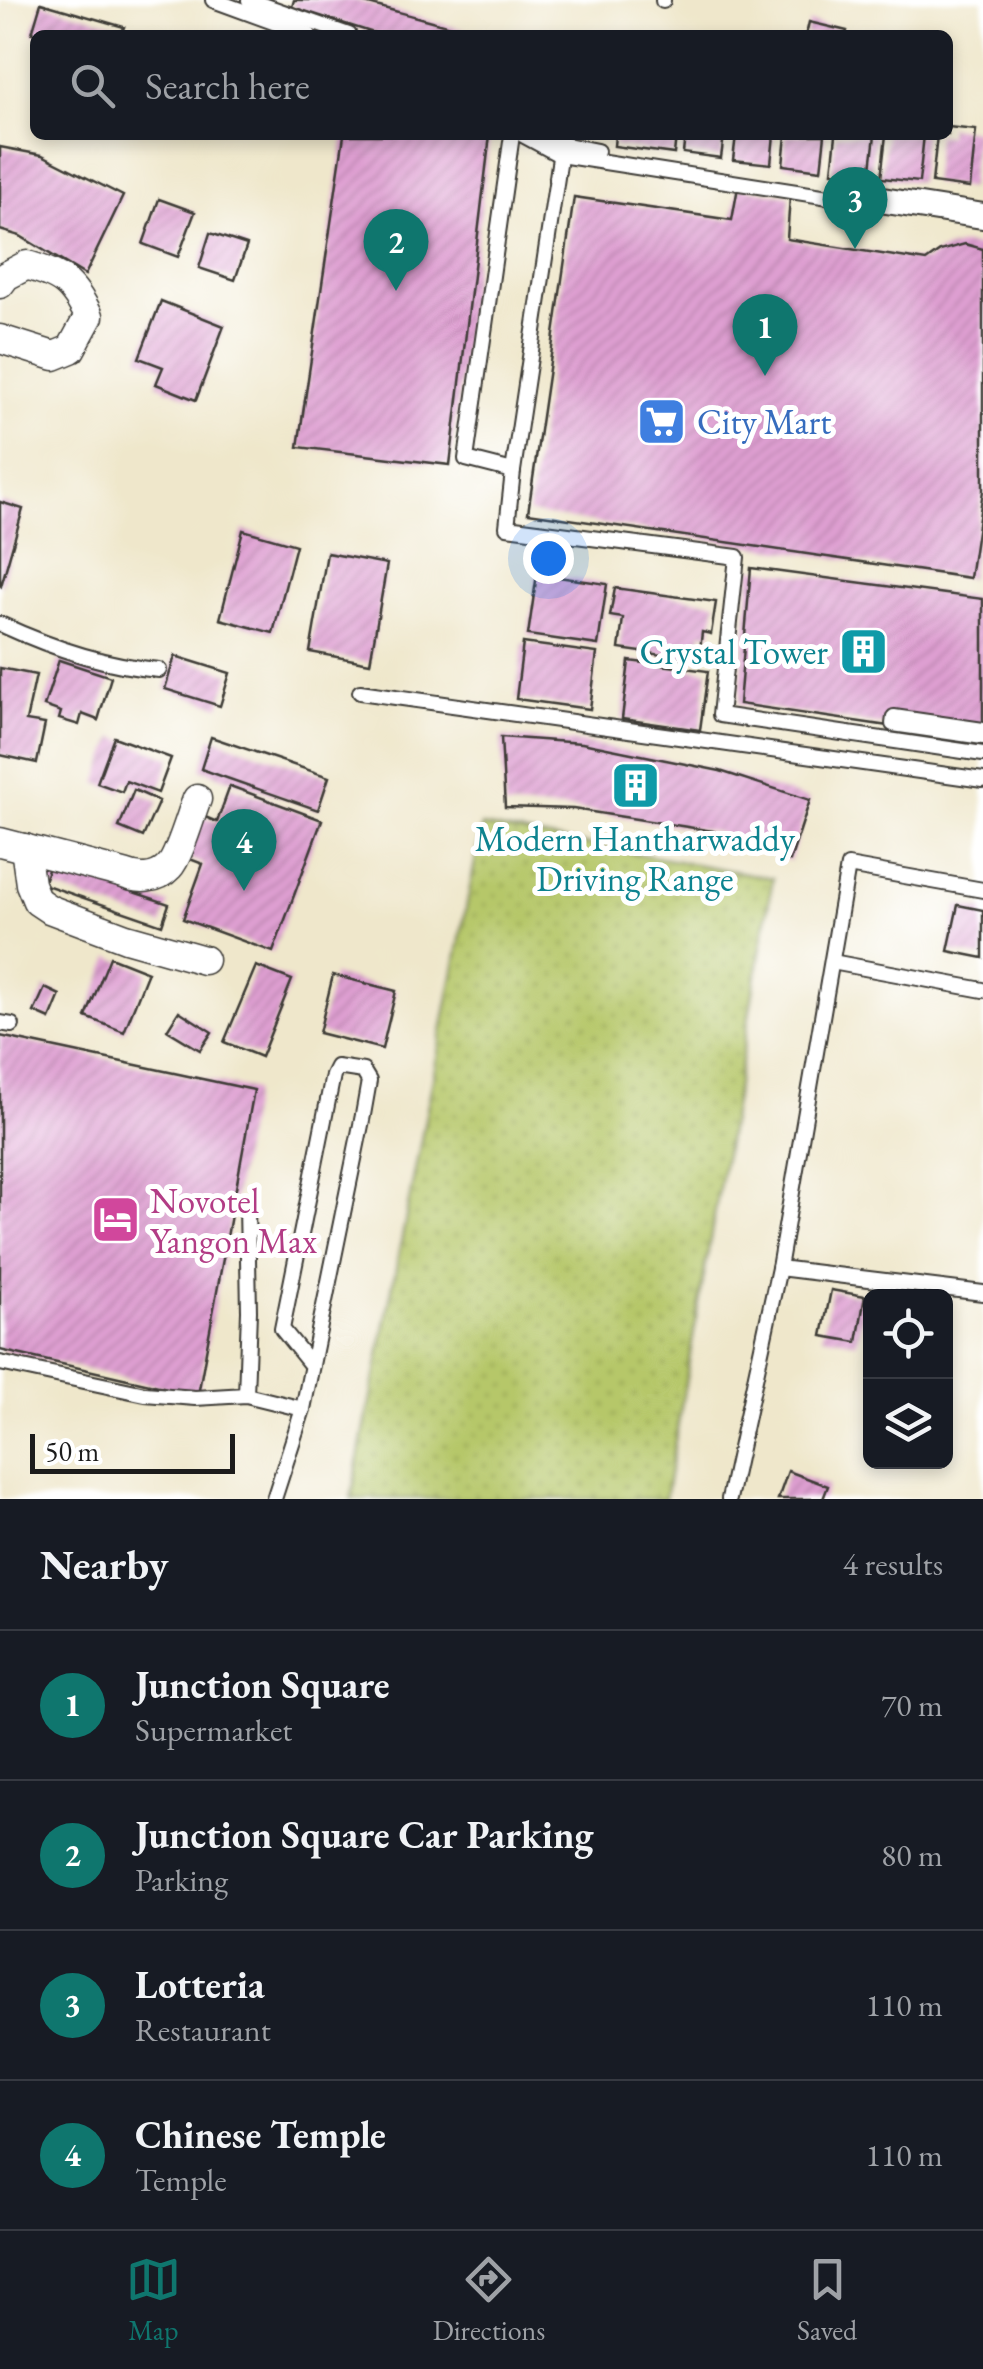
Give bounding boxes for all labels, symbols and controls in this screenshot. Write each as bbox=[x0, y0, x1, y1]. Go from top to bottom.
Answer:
search box bbox=[30, 30, 953, 140]
icon: search bbox=[65, 58, 120, 113]
text: Search here bbox=[145, 61, 310, 110]
pin: 3 bbox=[822, 166, 888, 249]
pin: 2 bbox=[364, 208, 428, 291]
pin: 1 bbox=[732, 294, 798, 376]
supermarket icon: City Mart bbox=[636, 395, 688, 447]
place label: City Mart bbox=[697, 399, 831, 444]
your location bbox=[523, 533, 574, 584]
building icon: Crystal Tower bbox=[837, 625, 889, 677]
place label: Crystal Tower bbox=[639, 629, 828, 674]
building icon: Modern Hantharwaddy Driving Range bbox=[609, 760, 661, 812]
pin: 4 bbox=[212, 808, 276, 891]
place label: Modern Hantharwaddy Driving Range bbox=[475, 816, 796, 901]
place label: Novotel Yangon Max bbox=[150, 1178, 317, 1263]
hotel icon: Novotel Yangon Max bbox=[89, 1194, 141, 1246]
map controls bbox=[863, 1289, 953, 1469]
button: locate bbox=[863, 1289, 953, 1379]
button: layers bbox=[863, 1379, 953, 1469]
scale bar bbox=[30, 1429, 235, 1474]
text: 50 m bbox=[45, 1433, 99, 1469]
text: Nearby bbox=[40, 1537, 169, 1592]
text: 4 results bbox=[843, 1543, 943, 1585]
text: Junction Square bbox=[135, 1660, 390, 1709]
text: 1 bbox=[64, 1684, 81, 1726]
text: 70 m bbox=[881, 1684, 943, 1726]
text: Supermarket bbox=[135, 1709, 292, 1751]
text: Junction Square Car Parking bbox=[135, 1810, 593, 1859]
text: 2 bbox=[64, 1834, 81, 1876]
text: 80 m bbox=[881, 1834, 943, 1876]
text: Parking bbox=[135, 1859, 228, 1901]
text: Lotteria bbox=[135, 1960, 265, 2009]
text: 3 bbox=[64, 1984, 81, 2026]
text: 110 m bbox=[866, 1984, 943, 2026]
text: Restaurant bbox=[135, 2009, 271, 2051]
text: Chinese Temple bbox=[135, 2110, 386, 2159]
text: 4 bbox=[64, 2134, 81, 2176]
text: 110 m bbox=[866, 2134, 943, 2176]
text: Temple bbox=[135, 2159, 227, 2201]
tab: Map bbox=[126, 2252, 181, 2348]
tab: Directions bbox=[433, 2252, 545, 2348]
tab: Saved bbox=[797, 2252, 857, 2348]

